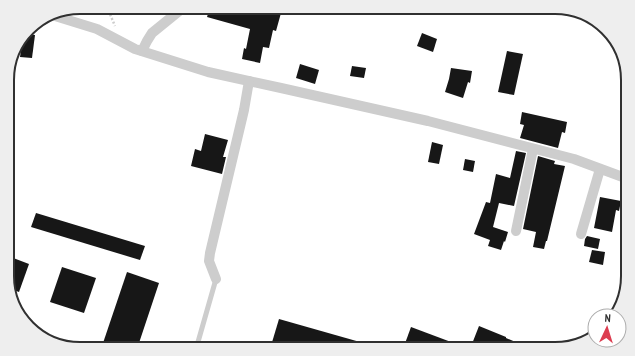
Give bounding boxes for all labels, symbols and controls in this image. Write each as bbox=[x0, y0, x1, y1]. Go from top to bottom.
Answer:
north arrow bbox=[587, 308, 627, 348]
text: N bbox=[604, 311, 611, 325]

